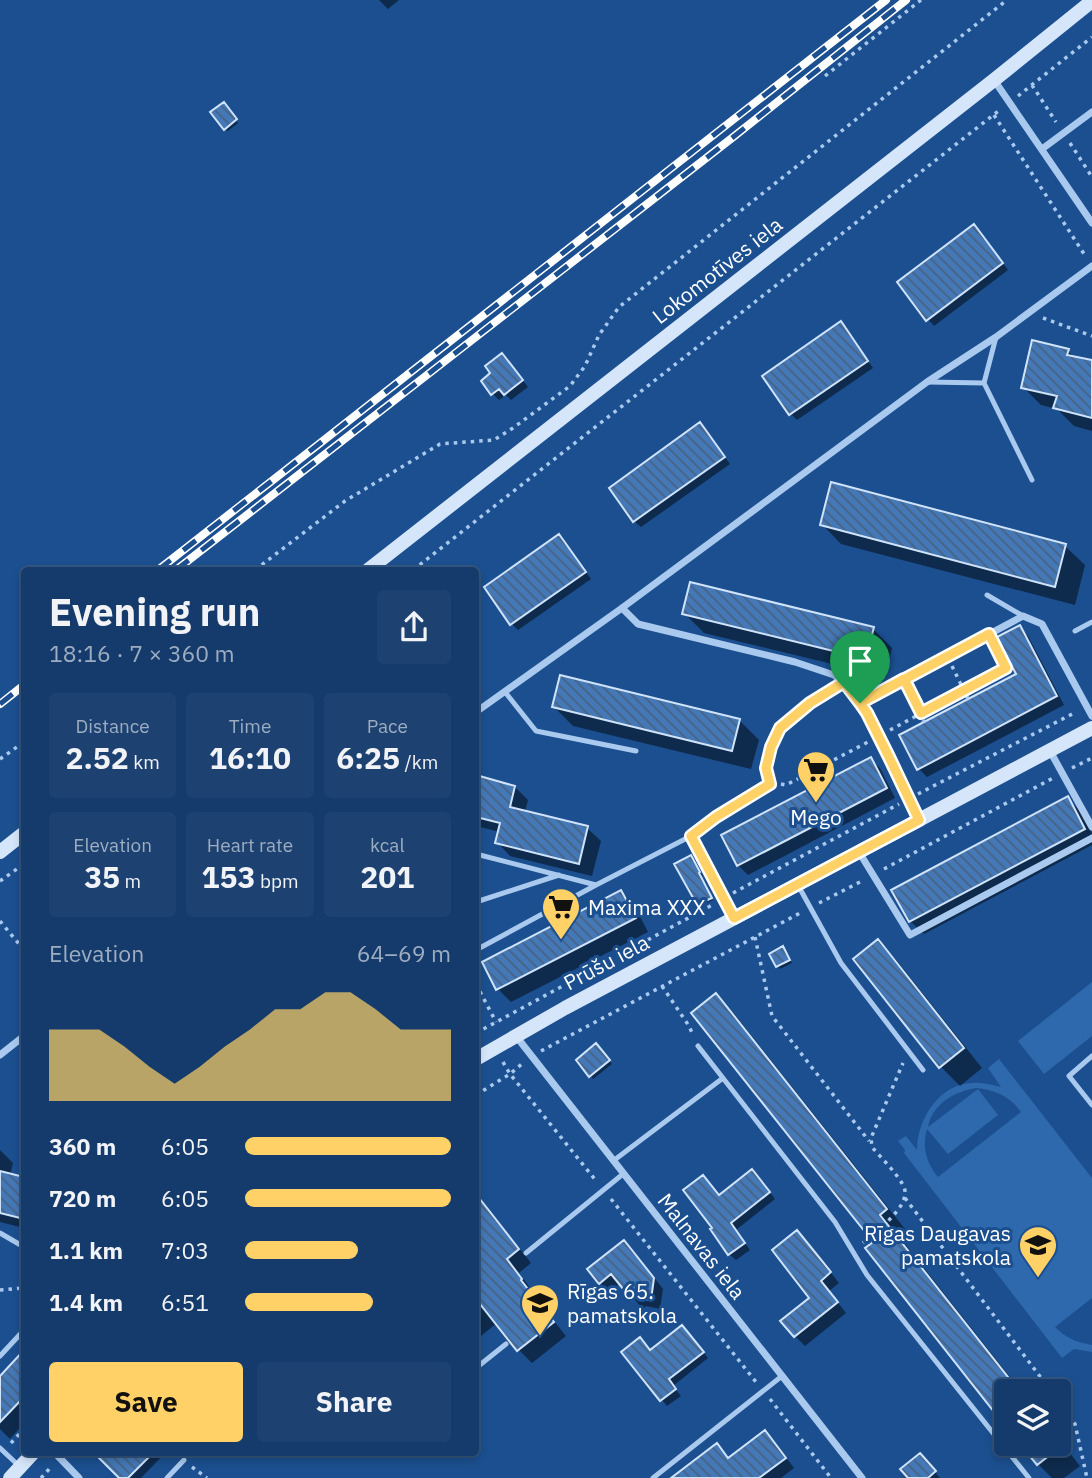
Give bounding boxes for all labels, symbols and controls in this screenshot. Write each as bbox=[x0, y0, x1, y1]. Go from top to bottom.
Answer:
street label: Lokomotīves iela bbox=[646, 210, 788, 330]
text: Evening run bbox=[49, 587, 260, 636]
button: share bbox=[377, 590, 451, 664]
pin bbox=[830, 631, 890, 703]
text: 18:16 · 7 × 360 m bbox=[49, 638, 235, 668]
icon: arrive bbox=[841, 642, 879, 680]
text: Distance bbox=[76, 714, 150, 738]
text: Time bbox=[229, 714, 271, 738]
text: Pace bbox=[367, 714, 408, 738]
text: 2.52 bbox=[65, 738, 129, 777]
text: 16:10 bbox=[209, 738, 291, 777]
text: 6:25 bbox=[336, 738, 400, 777]
supermarket icon: Mego bbox=[795, 749, 837, 804]
text: km bbox=[129, 750, 160, 774]
text: /km bbox=[400, 750, 438, 774]
place label: Mego bbox=[790, 803, 842, 831]
text: Elevation bbox=[73, 833, 152, 857]
text: Heart rate bbox=[207, 833, 293, 857]
text: kcal bbox=[370, 833, 405, 857]
text: 35 bbox=[84, 857, 120, 896]
text: 153 bbox=[201, 857, 255, 896]
text: 201 bbox=[360, 857, 414, 896]
text: m bbox=[120, 869, 141, 893]
text: bpm bbox=[255, 869, 299, 893]
supermarket icon: Maxima XXX bbox=[540, 886, 582, 941]
place label: Maxima XXX bbox=[588, 893, 705, 921]
street label: Prūšu iela bbox=[558, 928, 654, 996]
text: Elevation bbox=[49, 938, 144, 968]
text: 64–69 m bbox=[357, 938, 451, 968]
text: 360 m bbox=[49, 1131, 116, 1161]
text: 6:05 bbox=[161, 1131, 209, 1161]
text: 720 m bbox=[49, 1183, 116, 1213]
text: 6:05 bbox=[161, 1183, 209, 1213]
street label: Malnavas iela bbox=[652, 1187, 752, 1305]
place label: Rīgas Daugavas pamatskola bbox=[864, 1219, 1011, 1271]
school or university icon: Rīgas Daugavas pamatskola bbox=[1017, 1224, 1059, 1279]
text: 1.1 km bbox=[49, 1235, 123, 1265]
text: 7:03 bbox=[161, 1235, 209, 1265]
place label: Rīgas 65. pamatskola bbox=[567, 1277, 677, 1329]
school or university icon: Rīgas 65. pamatskola bbox=[519, 1282, 561, 1337]
text: 1.4 km bbox=[49, 1287, 123, 1317]
text: 6:51 bbox=[161, 1287, 209, 1317]
button: Save bbox=[49, 1362, 243, 1442]
button: Share bbox=[257, 1362, 451, 1442]
map controls bbox=[994, 1379, 1071, 1456]
button: layers bbox=[994, 1379, 1071, 1456]

